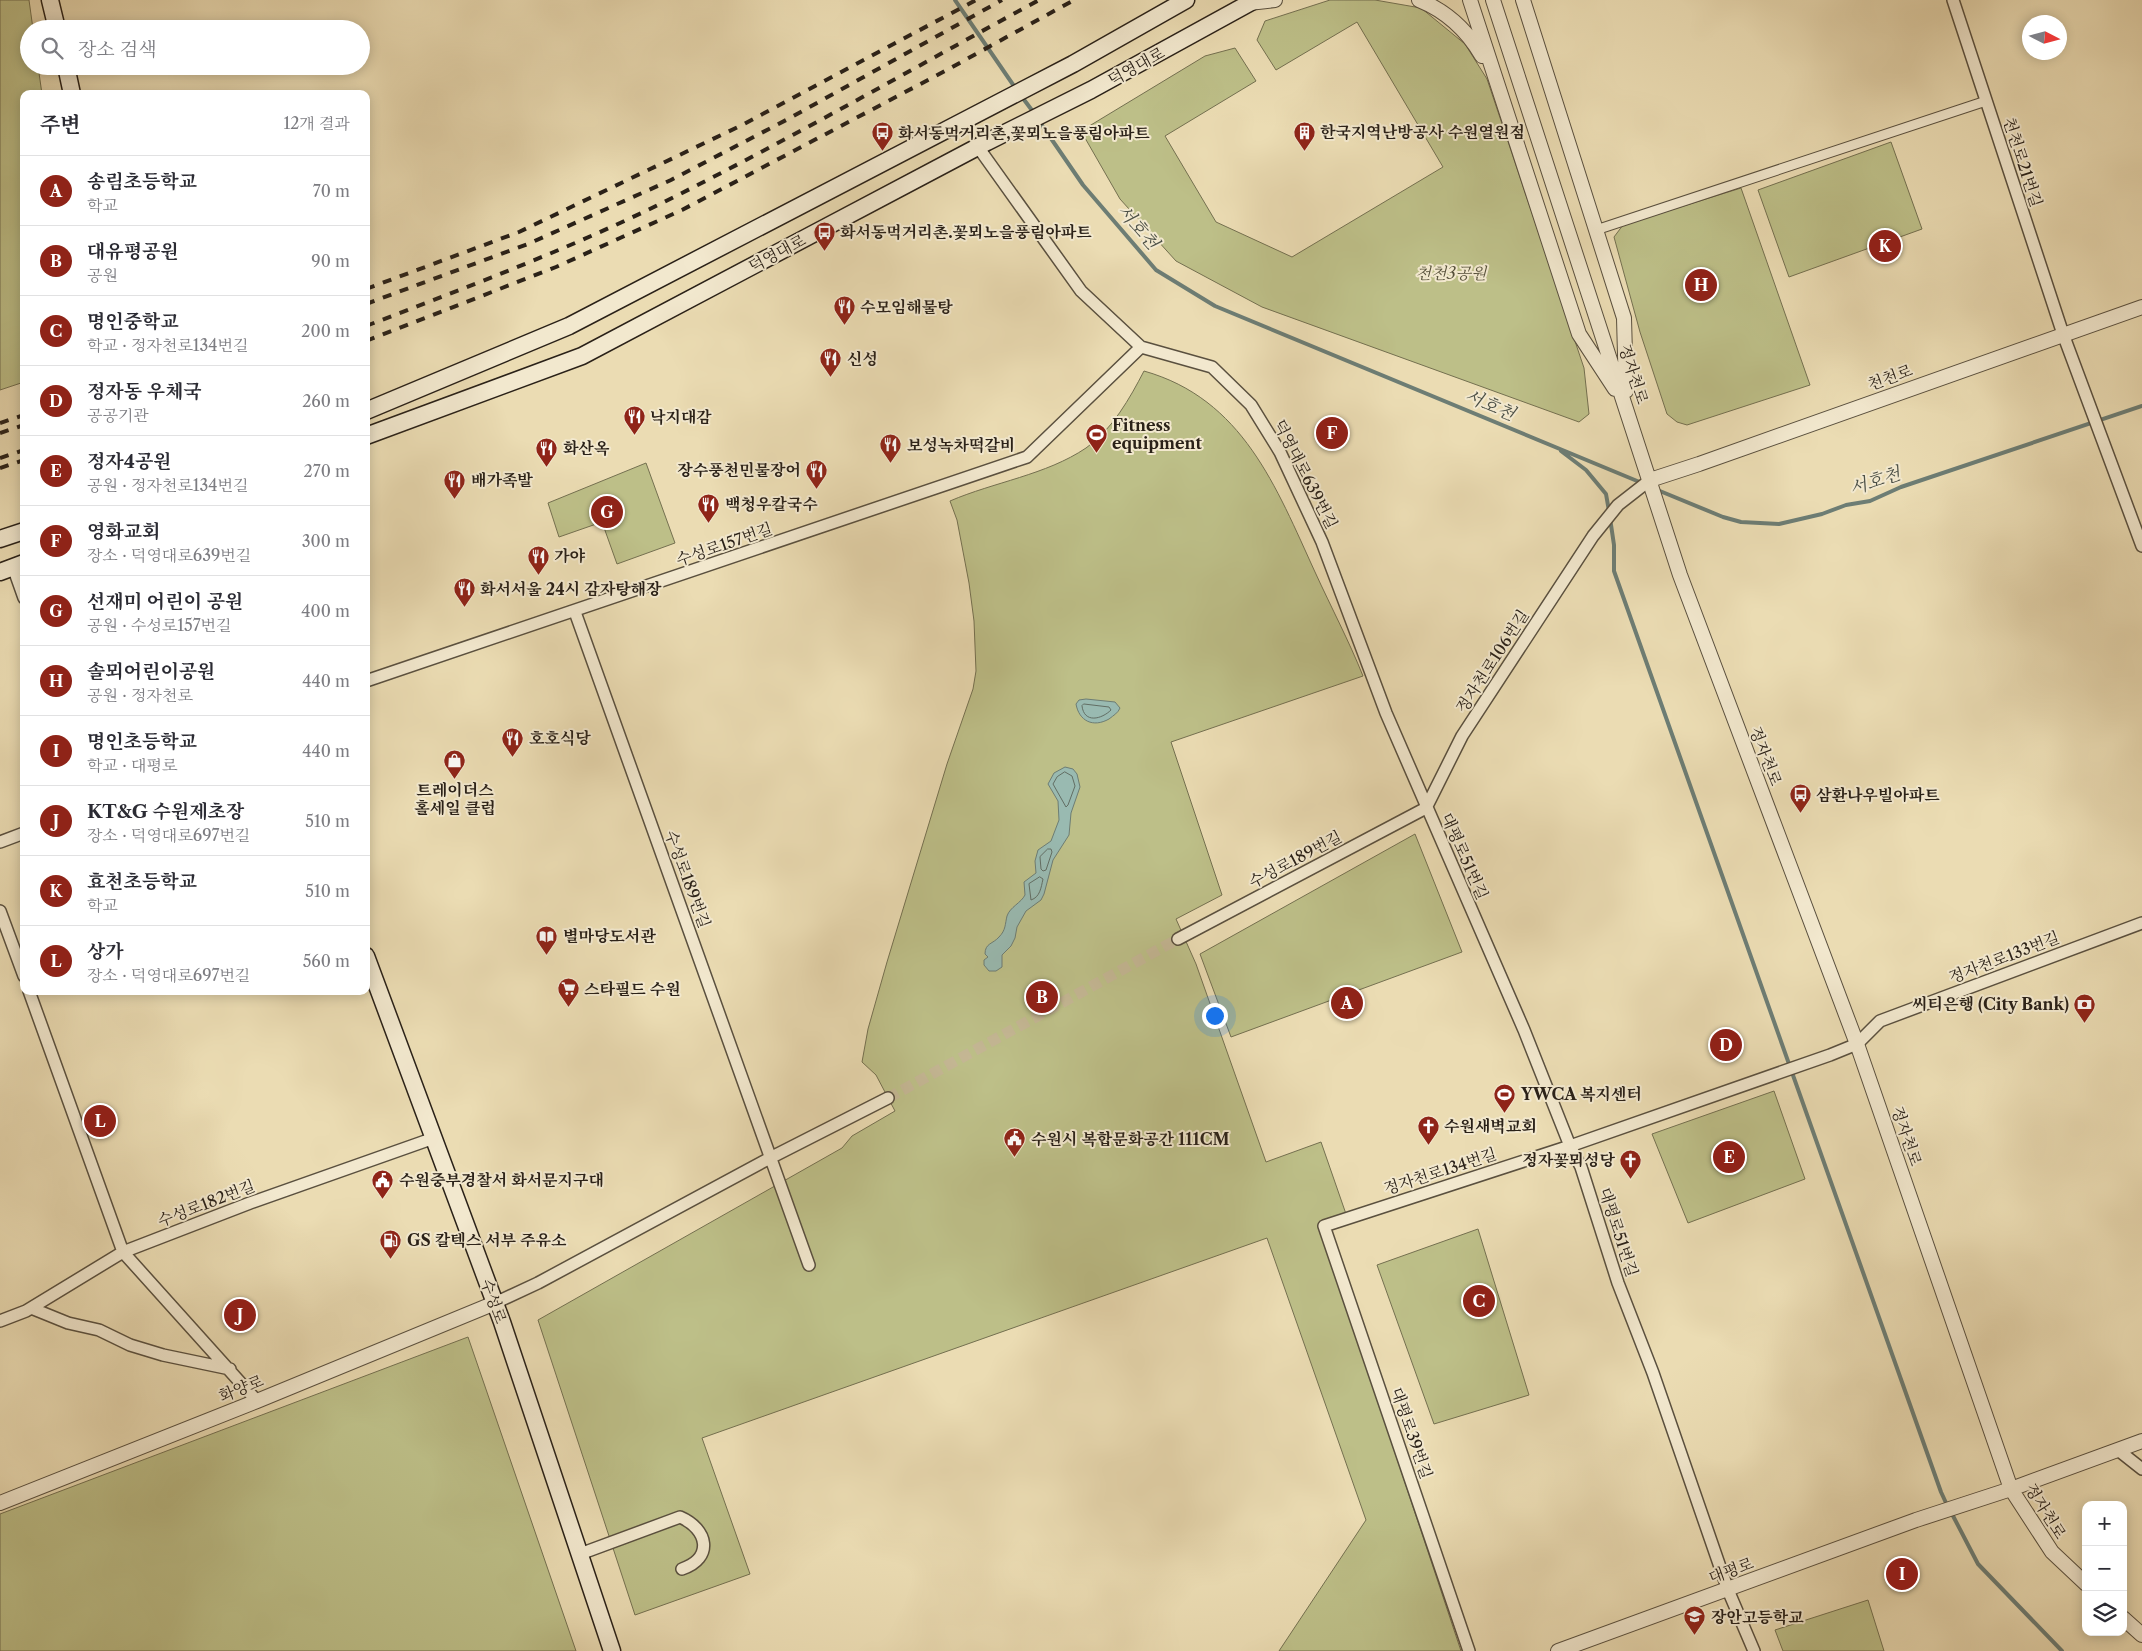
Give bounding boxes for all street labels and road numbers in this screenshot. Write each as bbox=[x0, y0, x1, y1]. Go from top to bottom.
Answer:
street label: 덕영대로 bbox=[1104, 42, 1168, 90]
street label: 천천로21번길 bbox=[1999, 115, 2047, 209]
street label: 덕영대로 bbox=[745, 229, 809, 276]
street label: 정자천로 bbox=[1615, 342, 1653, 407]
street label: 천천로 bbox=[1865, 359, 1916, 394]
street label: 덕영대로639번길 bbox=[1270, 416, 1342, 532]
street label: 수성로157번길 bbox=[673, 518, 775, 570]
street label: 정자천로106번길 bbox=[1451, 606, 1533, 716]
street label: 정자천로 bbox=[1746, 724, 1787, 789]
street label: 대평로51번길 bbox=[1437, 810, 1493, 902]
street label: 수성로189번길 bbox=[1245, 826, 1345, 892]
street label: 수성로189번길 bbox=[661, 827, 715, 931]
street label: 정자천로133번길 bbox=[1946, 927, 2062, 987]
street label: 정자천로 bbox=[1887, 1104, 1927, 1169]
street label: 정자천로134번길 bbox=[1381, 1143, 1499, 1199]
street label: 수성로182번길 bbox=[154, 1175, 258, 1231]
street label: 대평로51번길 bbox=[1595, 1185, 1643, 1279]
street label: 수성로 bbox=[477, 1276, 512, 1327]
street label: 화양로 bbox=[216, 1370, 267, 1406]
street label: 대평로39번길 bbox=[1387, 1385, 1437, 1481]
street label: 정자천로 bbox=[2021, 1479, 2071, 1543]
street label: 대평로 bbox=[1706, 1552, 1757, 1587]

